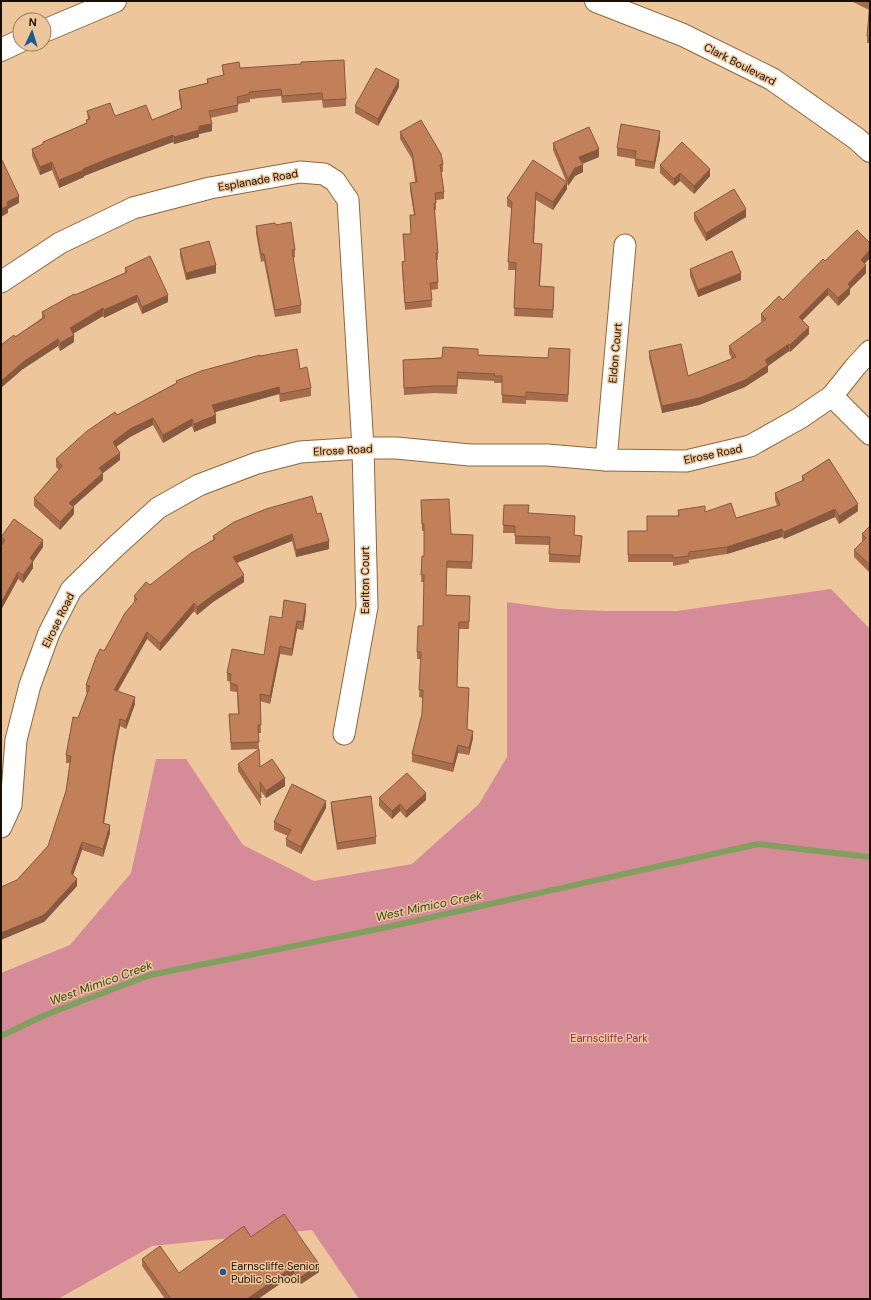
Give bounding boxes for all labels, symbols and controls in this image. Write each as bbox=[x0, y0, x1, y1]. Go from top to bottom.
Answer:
north arrow bbox=[12, 12, 52, 52]
text: N bbox=[28, 15, 37, 29]
street label: Clark Boulevard bbox=[702, 40, 778, 88]
street label: Esplanade Road bbox=[217, 166, 299, 194]
street label: Eldon Court bbox=[605, 322, 625, 384]
street label: Elrose Road bbox=[313, 441, 373, 459]
street label: Elrose Road bbox=[683, 441, 744, 467]
street label: Earlton Court bbox=[358, 546, 372, 614]
street label: Elrose Road bbox=[39, 590, 77, 650]
water label: West Mimico Creek bbox=[374, 887, 485, 925]
water label: West Mimico Creek bbox=[47, 957, 155, 1009]
park label: Earnscliffe Park bbox=[570, 1031, 648, 1045]
place label: Earnscliffe Senior Public School bbox=[231, 1259, 319, 1286]
marker: Earnscliffe Senior Public School bbox=[218, 1267, 228, 1277]

